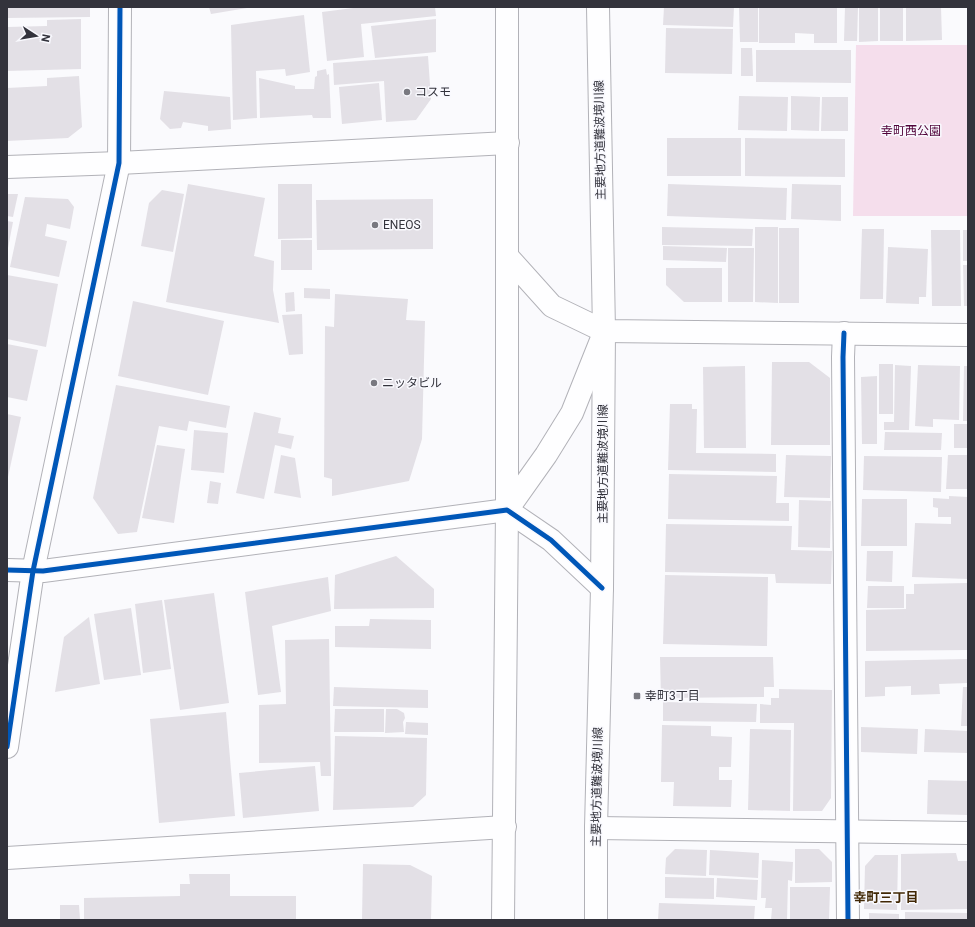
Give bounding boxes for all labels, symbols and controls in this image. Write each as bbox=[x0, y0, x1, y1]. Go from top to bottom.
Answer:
north arrow bbox=[16, 16, 56, 56]
text: N bbox=[38, 33, 52, 43]
street label: 主要地方道難波境川線 bbox=[592, 80, 608, 200]
place label: コスモ bbox=[415, 85, 451, 99]
marker: コスモ bbox=[402, 87, 412, 97]
park label: 幸町西公園 bbox=[881, 124, 941, 138]
place label: ENEOS bbox=[383, 218, 421, 232]
marker: ENEOS bbox=[370, 220, 380, 230]
place label: ニッタビル bbox=[382, 376, 442, 390]
marker: ニッタビル bbox=[369, 378, 379, 388]
street label: 主要地方道難波境川線 bbox=[596, 404, 610, 524]
place label: 幸町3丁目 bbox=[645, 689, 700, 703]
marker: 幸町3丁目 bbox=[632, 691, 642, 701]
street label: 主要地方道難波境川線 bbox=[589, 727, 605, 847]
district label: 幸町三丁目 bbox=[853, 890, 919, 905]

